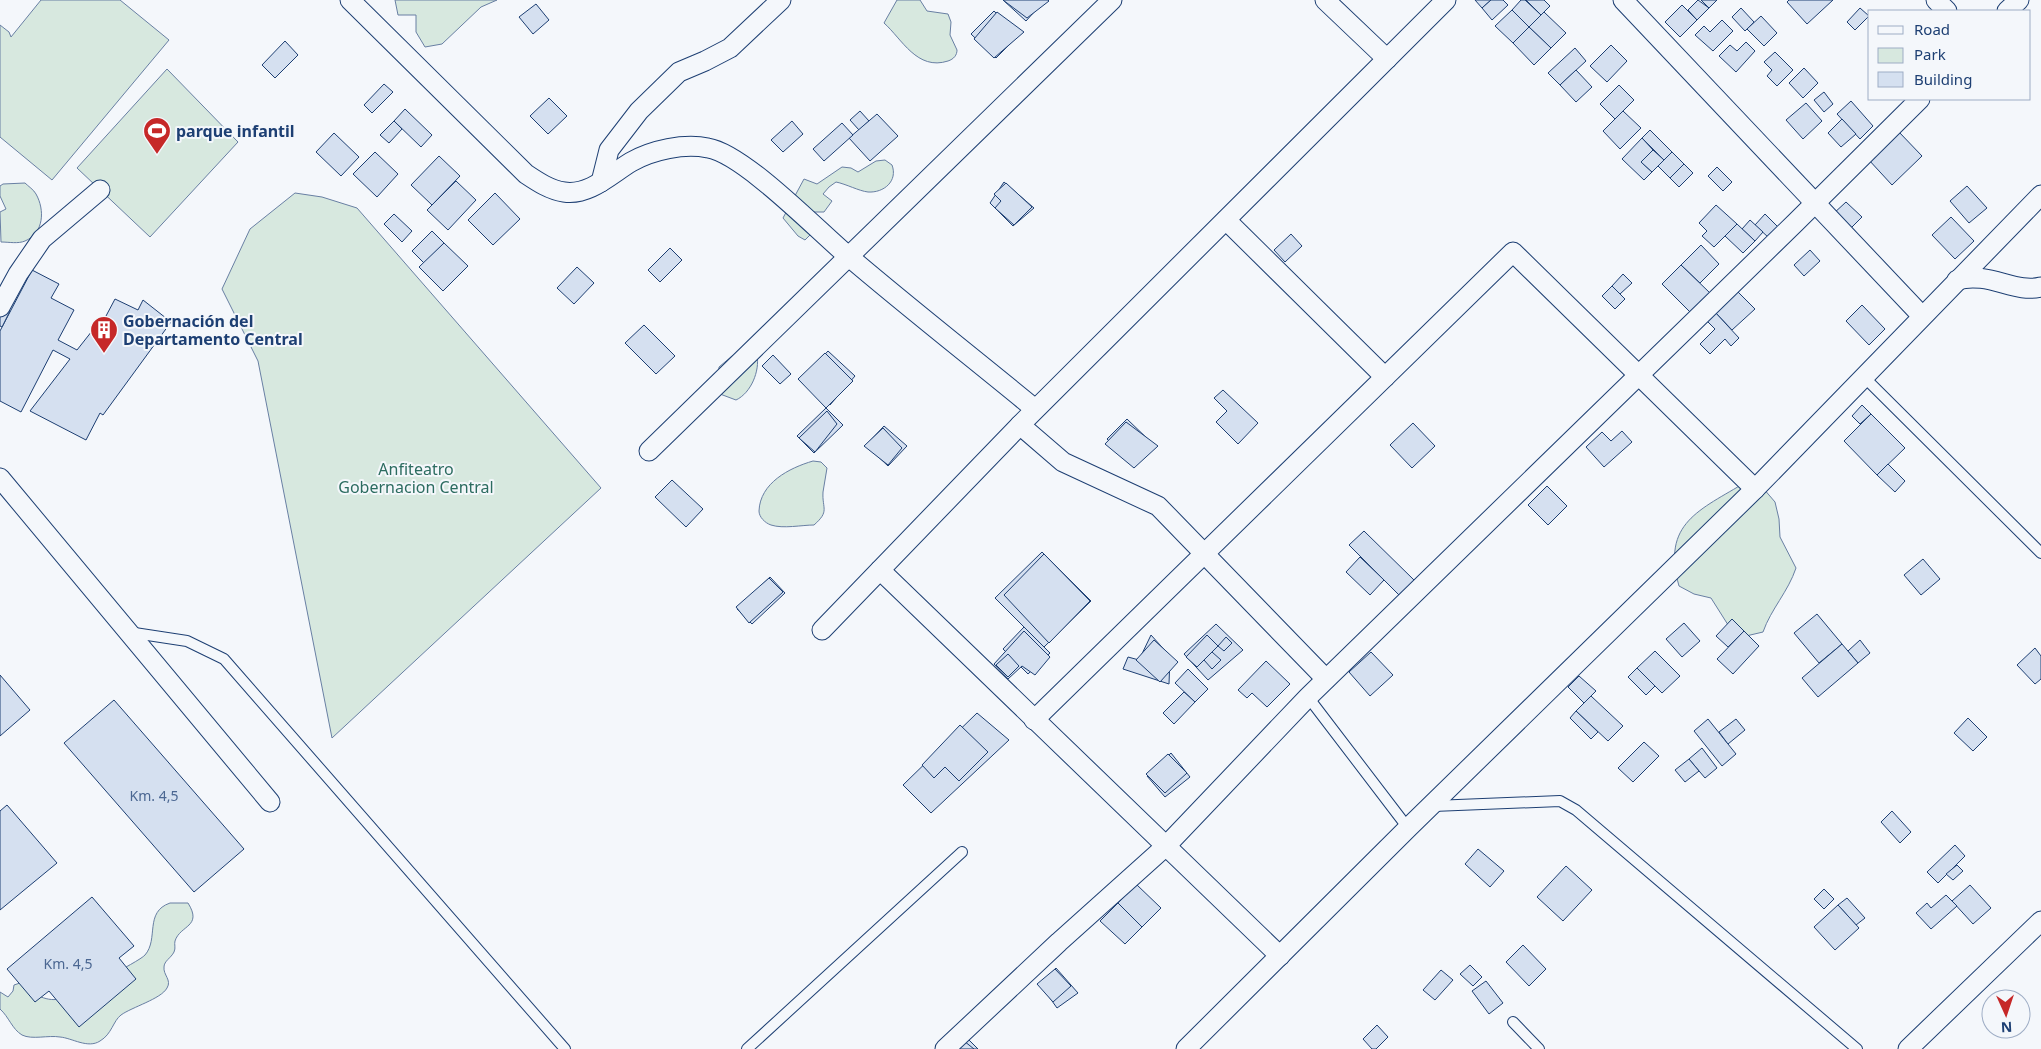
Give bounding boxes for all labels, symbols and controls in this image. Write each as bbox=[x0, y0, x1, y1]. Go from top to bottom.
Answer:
legend bbox=[1868, 10, 2031, 100]
text: Road bbox=[1914, 19, 1950, 39]
text: Park bbox=[1914, 44, 1946, 64]
text: Building bbox=[1914, 69, 1972, 89]
sports icon: parque infantil bbox=[142, 116, 172, 155]
place label: parque infantil bbox=[176, 120, 295, 142]
place label: Gobernación del Departamento Central bbox=[123, 310, 303, 350]
building icon: Gobernación del Departamento Central bbox=[89, 315, 119, 354]
park label: Anfiteatro Gobernacion Central bbox=[338, 458, 494, 498]
house number: Km. 4,5 bbox=[130, 786, 178, 805]
house number: Km. 4,5 bbox=[44, 954, 92, 973]
north arrow bbox=[1981, 989, 2031, 1039]
text: N bbox=[2001, 1018, 2013, 1037]

